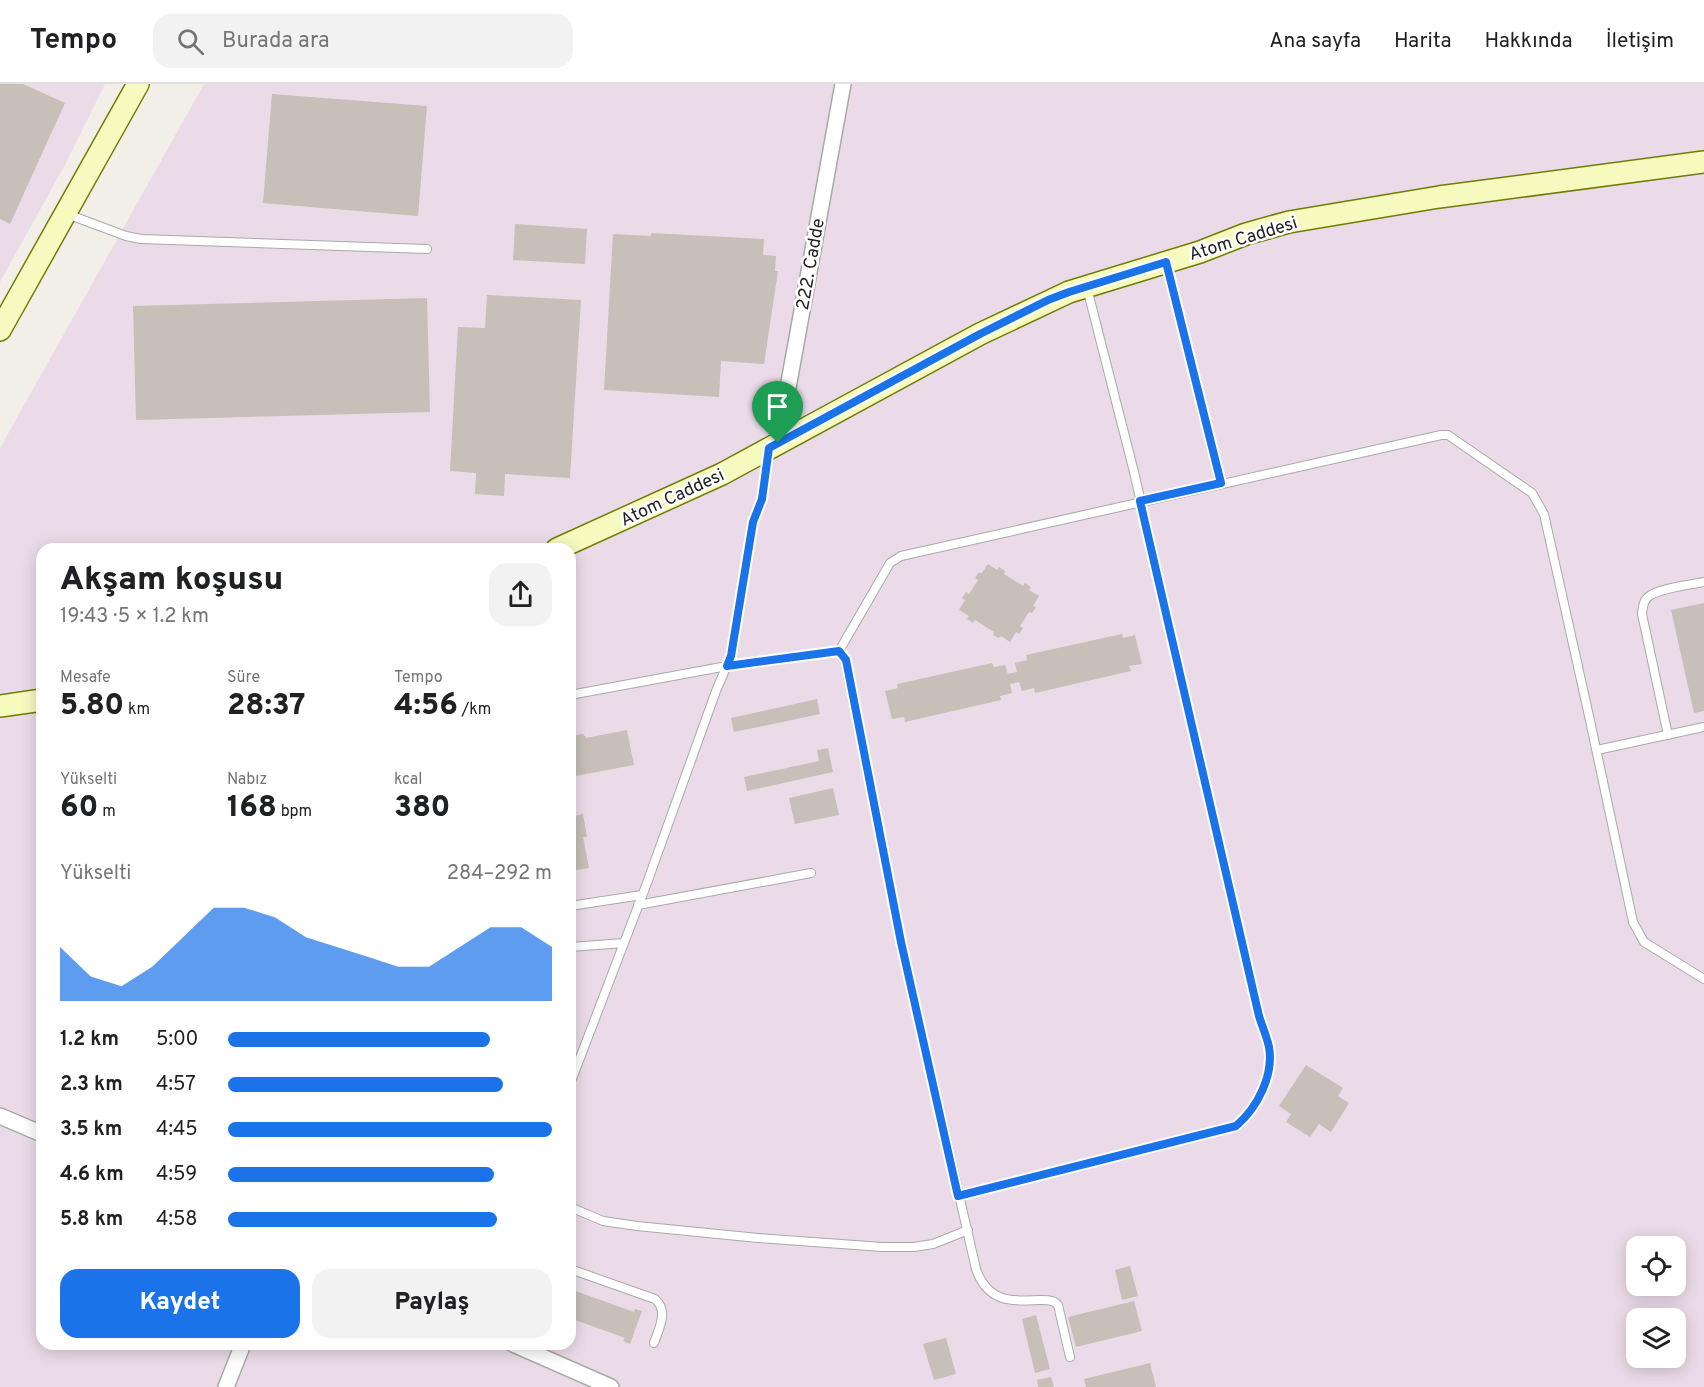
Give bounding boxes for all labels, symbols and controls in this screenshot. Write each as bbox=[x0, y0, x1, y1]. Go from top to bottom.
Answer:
search box bbox=[153, 14, 573, 68]
text: Tempo bbox=[30, 23, 117, 59]
icon: search bbox=[174, 25, 207, 58]
text: Burada ara bbox=[222, 28, 330, 55]
text: Ana sayfa bbox=[1269, 28, 1361, 55]
text: Harita bbox=[1394, 28, 1452, 55]
text: Hakkında bbox=[1485, 28, 1573, 55]
text: İletişim bbox=[1606, 28, 1674, 55]
street label: Atom Caddesi bbox=[1186, 212, 1300, 267]
street label: 222. Cadde bbox=[792, 217, 831, 312]
pin bbox=[752, 381, 803, 443]
icon: arrive bbox=[761, 390, 794, 423]
street label: Atom Caddesi bbox=[617, 464, 728, 532]
text: Akşam koşusu bbox=[60, 560, 283, 602]
button: share bbox=[489, 563, 552, 626]
text: 19:43 · 5 × 1.2 km bbox=[60, 604, 209, 630]
text: Mesafe bbox=[60, 668, 111, 688]
text: Süre bbox=[227, 668, 260, 688]
text: Tempo bbox=[394, 668, 443, 688]
text: 5.80 bbox=[60, 688, 124, 725]
text: 28:37 bbox=[227, 688, 306, 725]
text: 4:56 bbox=[394, 688, 458, 725]
text: km bbox=[124, 700, 150, 720]
text: /km bbox=[458, 700, 491, 720]
text: Yükselti bbox=[60, 770, 117, 790]
text: Nabız bbox=[227, 770, 267, 790]
text: kcal bbox=[394, 770, 422, 790]
text: 60 bbox=[60, 790, 99, 827]
text: 168 bbox=[227, 790, 277, 827]
text: 380 bbox=[394, 790, 450, 827]
text: m bbox=[99, 802, 116, 822]
text: bpm bbox=[277, 802, 312, 822]
text: Yükselti bbox=[60, 861, 131, 887]
text: 284–292 m bbox=[447, 861, 552, 887]
text: 1.2 km bbox=[60, 1027, 119, 1053]
text: 5:00 bbox=[156, 1027, 198, 1053]
text: 2.3 km bbox=[60, 1072, 123, 1098]
text: 4:57 bbox=[156, 1072, 196, 1098]
text: 3.5 km bbox=[60, 1117, 122, 1143]
text: 4:45 bbox=[156, 1117, 198, 1143]
text: 4.6 km bbox=[60, 1162, 124, 1188]
text: 4:59 bbox=[156, 1162, 197, 1188]
text: 5.8 km bbox=[60, 1207, 123, 1233]
text: 4:58 bbox=[156, 1207, 198, 1233]
map controls bbox=[1626, 1236, 1686, 1368]
button: locate bbox=[1626, 1236, 1686, 1296]
button: Kaydet bbox=[60, 1269, 300, 1338]
button: Paylaş bbox=[312, 1269, 552, 1338]
button: layers bbox=[1626, 1308, 1686, 1368]

